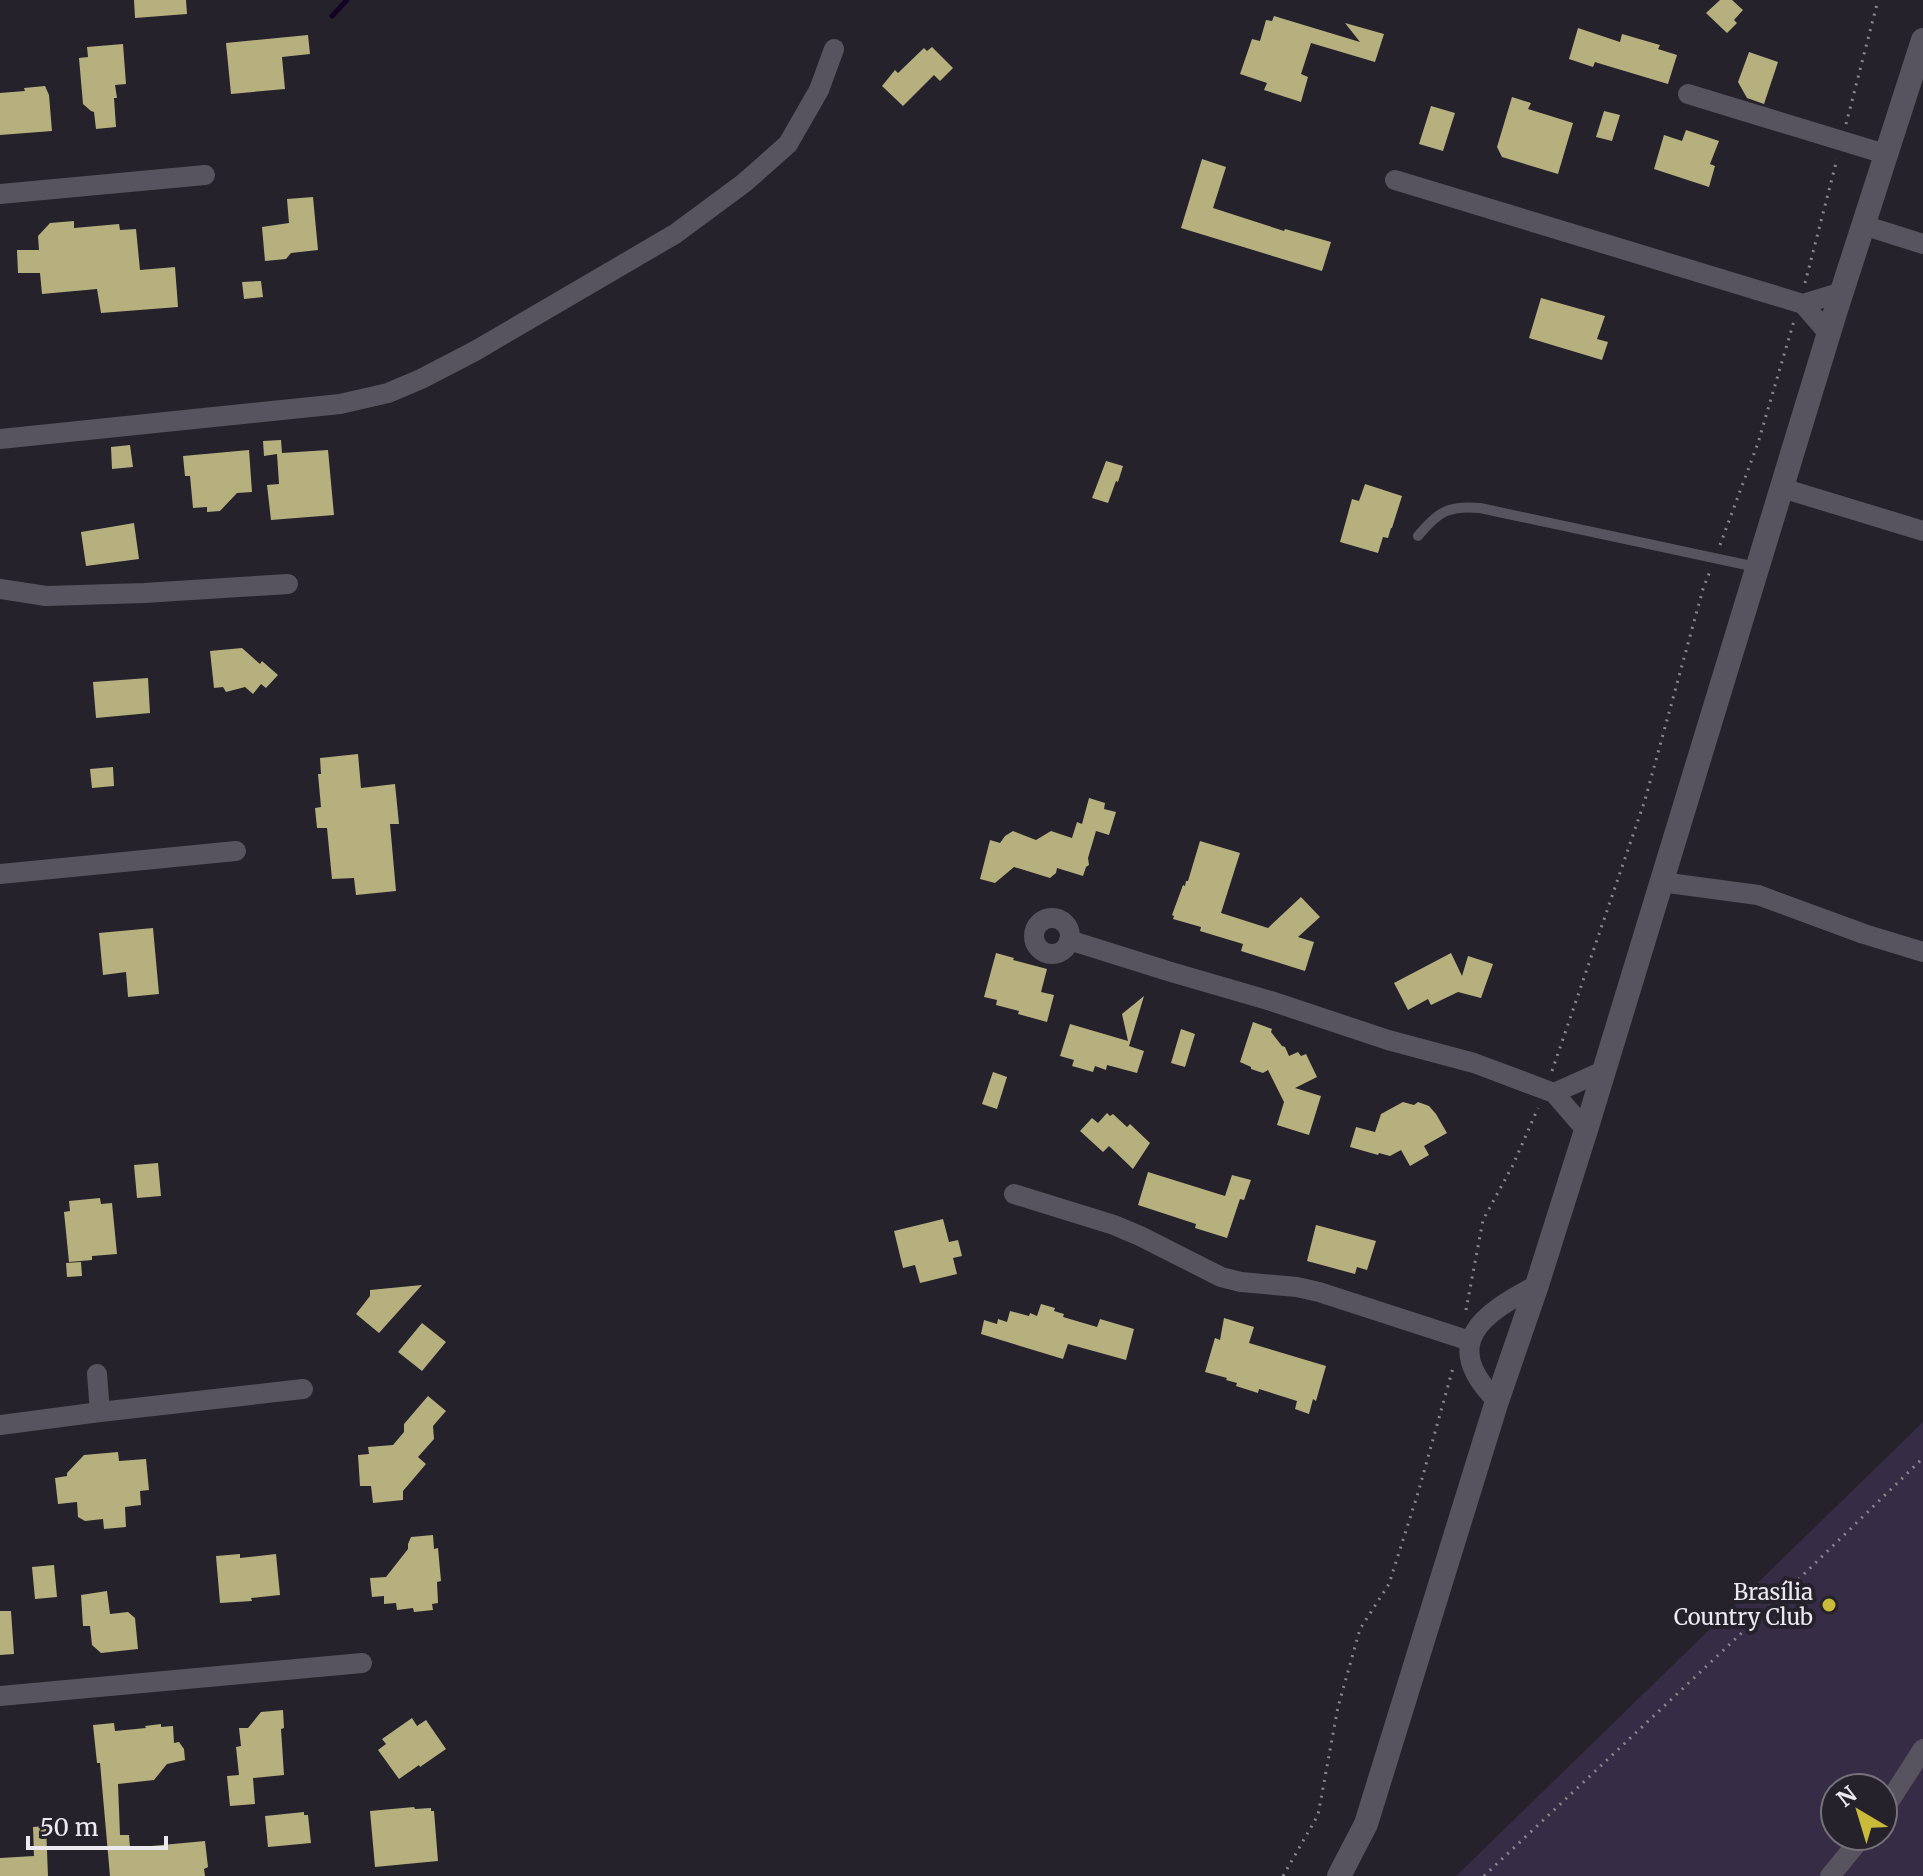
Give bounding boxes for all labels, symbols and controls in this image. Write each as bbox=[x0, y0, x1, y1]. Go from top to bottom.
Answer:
place label: Brasília Country Club bbox=[1674, 1578, 1813, 1631]
marker: Brasília Country Club bbox=[1820, 1596, 1838, 1614]
north arrow bbox=[1819, 1772, 1899, 1852]
text: N bbox=[1831, 1779, 1863, 1813]
scale bar bbox=[28, 1800, 166, 1850]
text: 50 m bbox=[40, 1812, 99, 1843]

